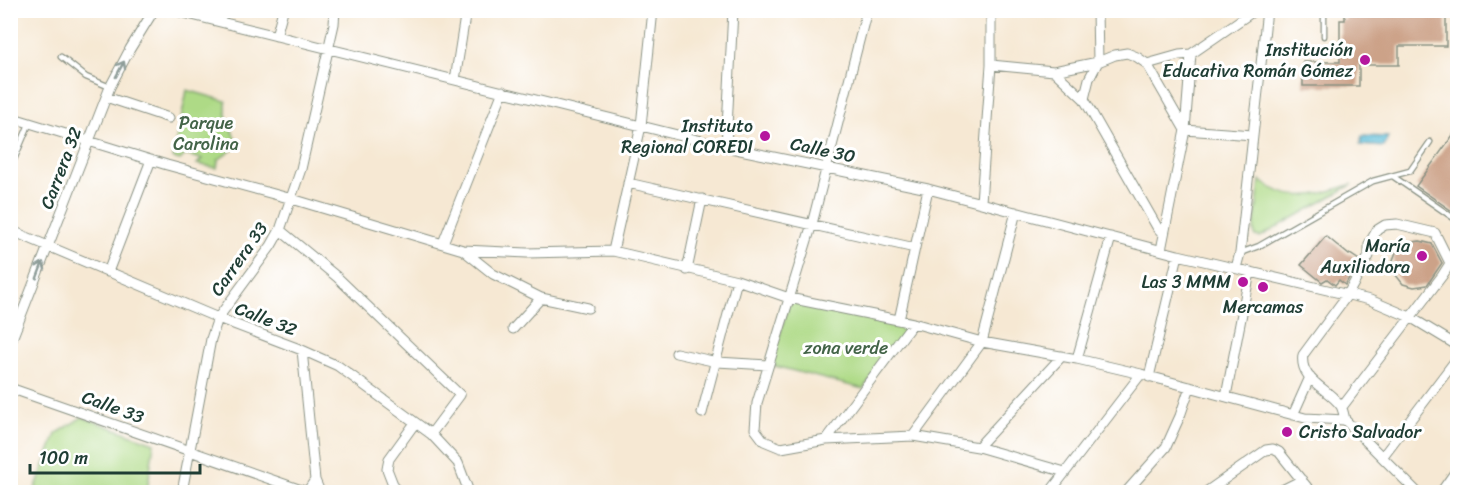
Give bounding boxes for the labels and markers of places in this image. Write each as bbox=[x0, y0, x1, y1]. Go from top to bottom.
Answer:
place label: Institución Educativa Román Gómez bbox=[1162, 34, 1353, 87]
marker: Institución Educativa Román Gómez bbox=[1358, 53, 1372, 67]
place label: Instituto Regional COREDI bbox=[621, 110, 753, 163]
marker: Instituto Regional COREDI bbox=[758, 129, 772, 143]
place label: María Auxiliadora bbox=[1319, 230, 1411, 283]
marker: María Auxiliadora bbox=[1415, 249, 1429, 263]
place label: Las 3 MMM bbox=[1142, 266, 1231, 298]
marker: Las 3 MMM bbox=[1236, 275, 1250, 289]
marker: Mercamas bbox=[1256, 280, 1270, 294]
place label: Mercamas bbox=[1223, 291, 1304, 323]
place label: Cristo Salvador bbox=[1299, 416, 1422, 448]
marker: Cristo Salvador bbox=[1280, 425, 1294, 439]

